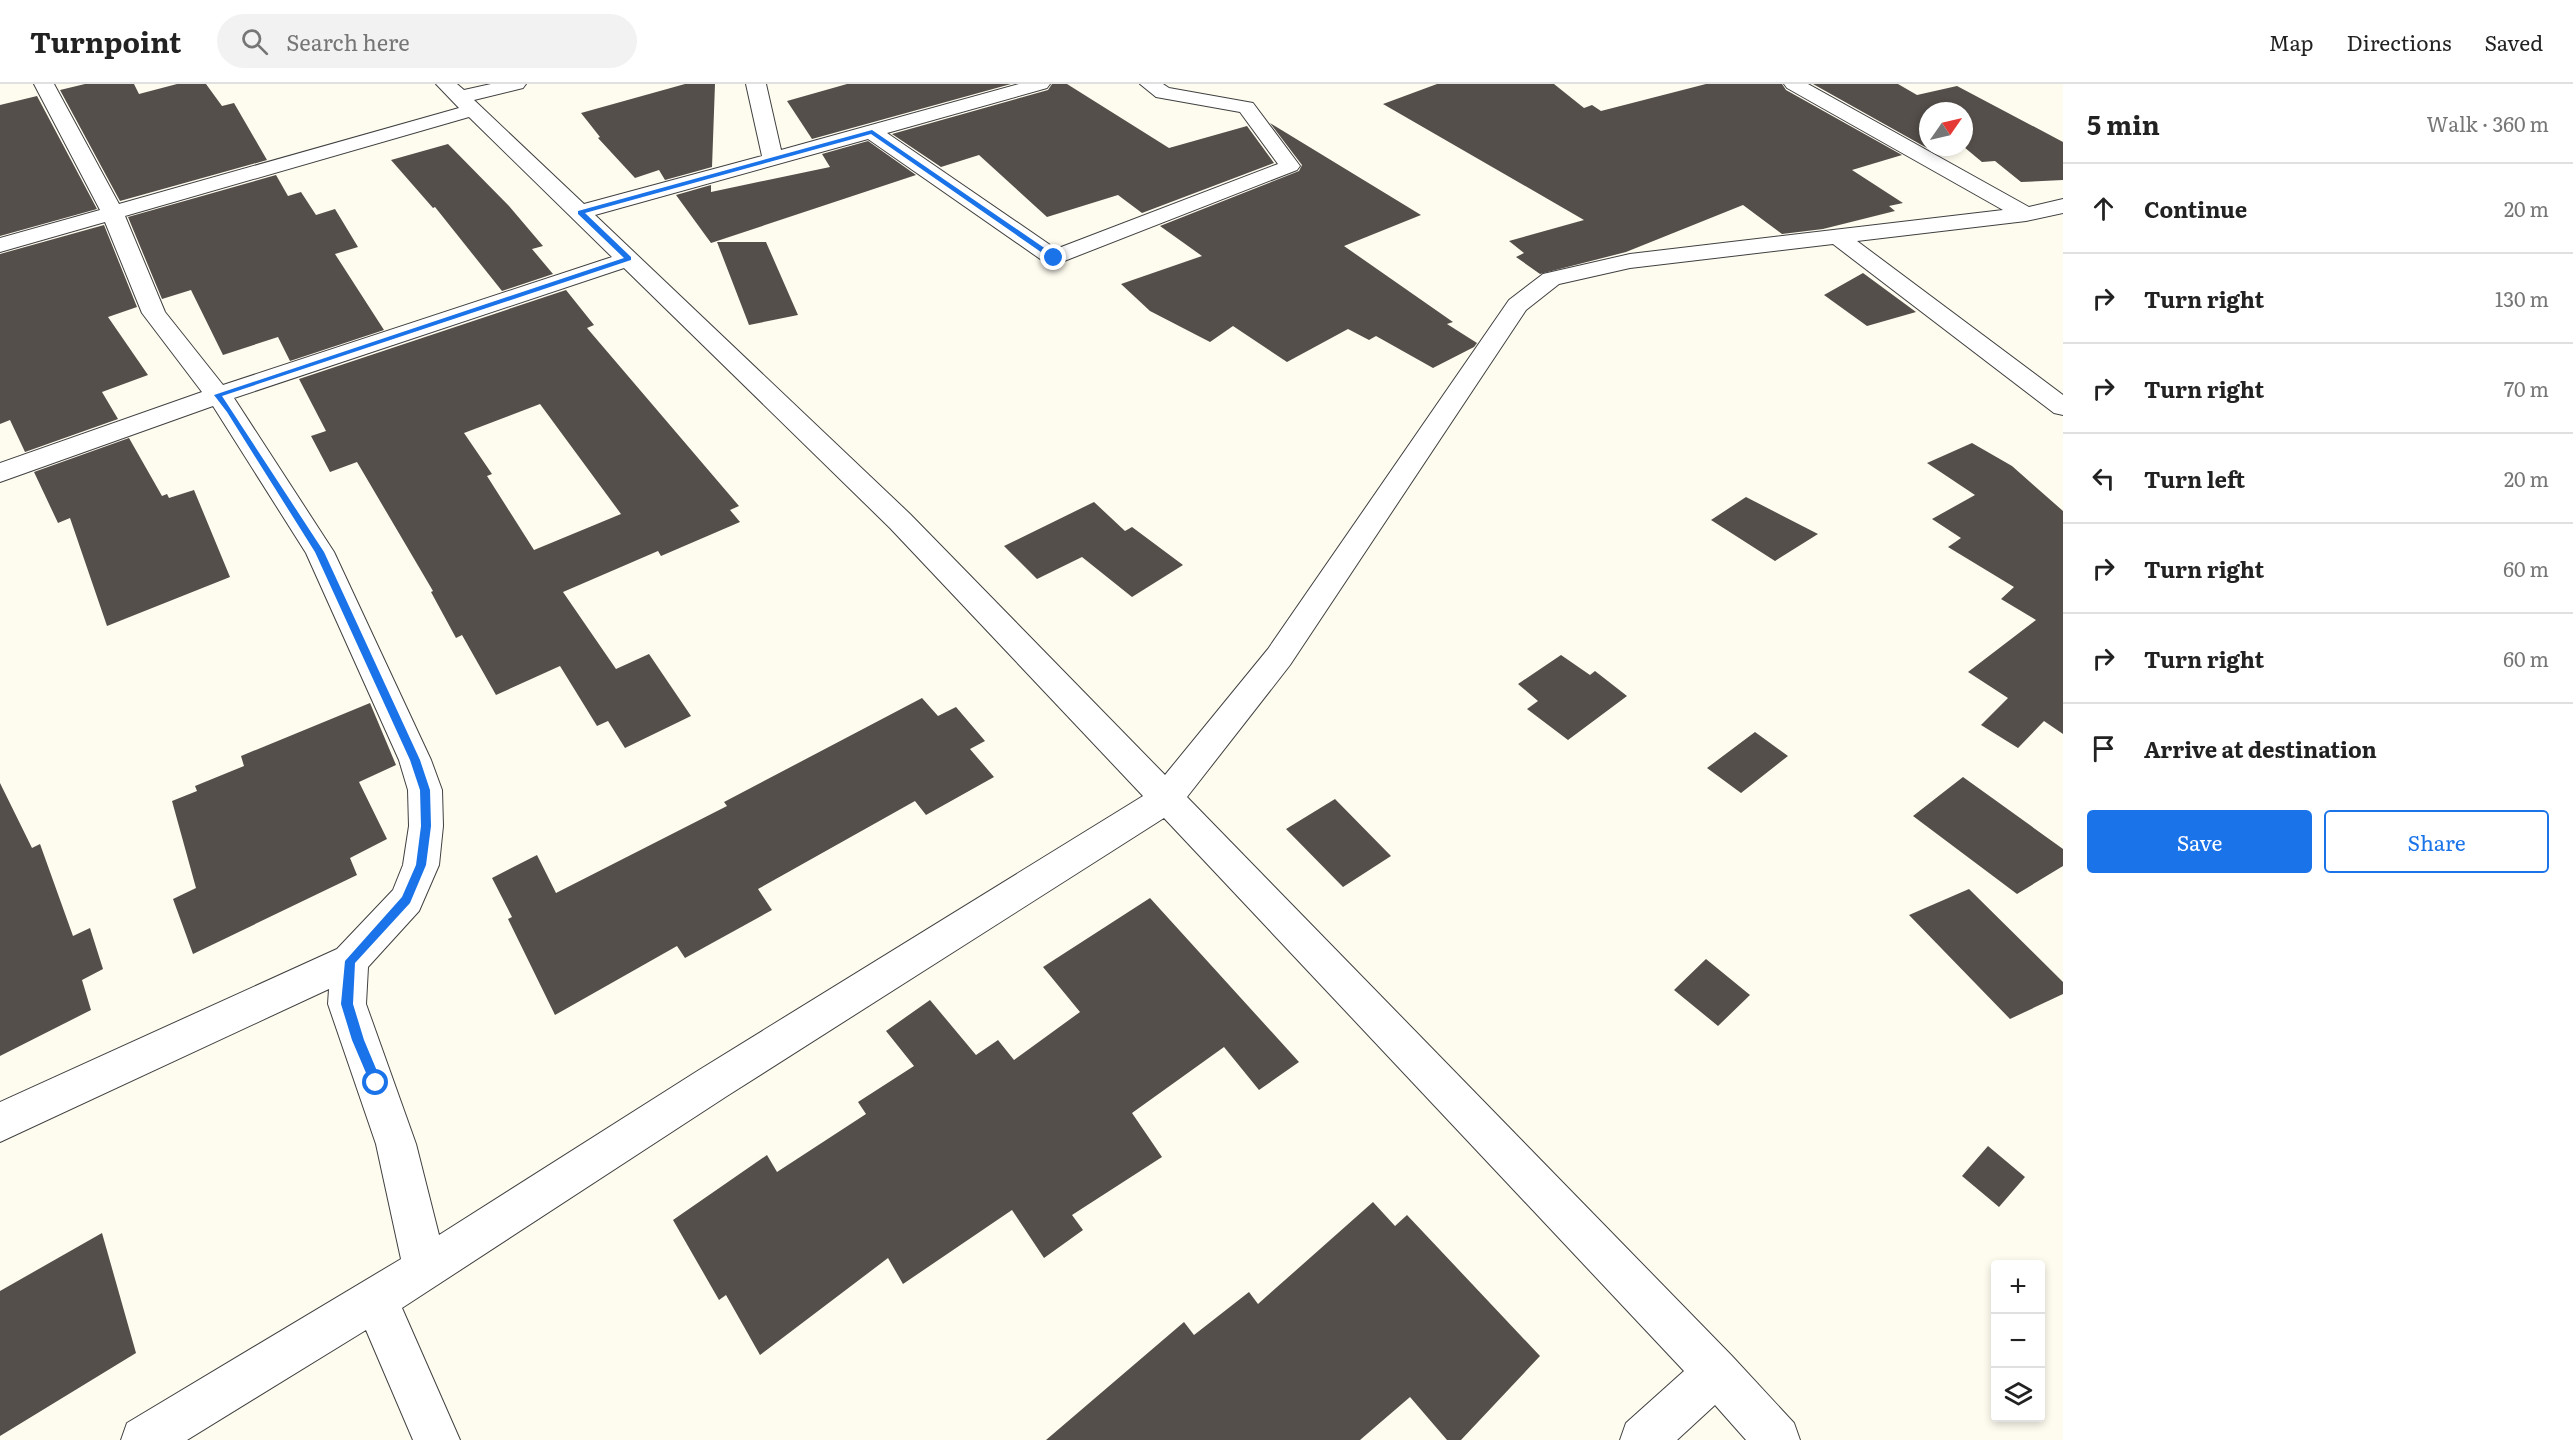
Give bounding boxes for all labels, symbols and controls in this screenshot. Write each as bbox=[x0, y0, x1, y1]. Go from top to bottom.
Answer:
search box bbox=[217, 14, 637, 68]
text: Turnpoint bbox=[30, 20, 181, 62]
icon: search bbox=[238, 25, 271, 58]
text: Search here bbox=[286, 25, 410, 58]
text: Map bbox=[2269, 26, 2314, 57]
text: Directions bbox=[2347, 26, 2452, 57]
text: Saved bbox=[2485, 26, 2543, 57]
north arrow bbox=[1919, 102, 1973, 156]
text: 5 min bbox=[2087, 104, 2160, 143]
text: Walk · 360 m bbox=[2427, 108, 2549, 138]
icon: ahead bbox=[2087, 192, 2120, 225]
text: Continue bbox=[2144, 192, 2247, 225]
text: 20 m bbox=[2504, 193, 2549, 223]
route end bbox=[1040, 244, 1066, 270]
icon: right bbox=[2087, 282, 2120, 315]
text: Turn right bbox=[2144, 282, 2264, 315]
text: 130 m bbox=[2495, 283, 2549, 313]
icon: right bbox=[2087, 372, 2120, 405]
text: Turn right bbox=[2144, 372, 2264, 405]
text: 70 m bbox=[2504, 373, 2549, 403]
icon: left bbox=[2087, 462, 2120, 495]
text: Turn left bbox=[2144, 462, 2245, 495]
text: 20 m bbox=[2504, 463, 2549, 493]
icon: right bbox=[2087, 552, 2120, 585]
text: Turn right bbox=[2144, 552, 2264, 585]
text: 60 m bbox=[2503, 553, 2549, 583]
icon: right bbox=[2087, 642, 2120, 675]
text: Turn right bbox=[2144, 642, 2264, 675]
text: 60 m bbox=[2503, 643, 2549, 673]
icon: arrive bbox=[2087, 732, 2120, 765]
text: Arrive at destination bbox=[2144, 732, 2377, 765]
button: Save bbox=[2087, 810, 2312, 873]
button: Share bbox=[2324, 810, 2549, 873]
route start bbox=[362, 1069, 388, 1095]
map controls bbox=[1991, 1260, 2045, 1422]
button: + bbox=[1991, 1260, 2045, 1314]
button: − bbox=[1991, 1314, 2045, 1368]
button: layers bbox=[1991, 1368, 2045, 1422]

